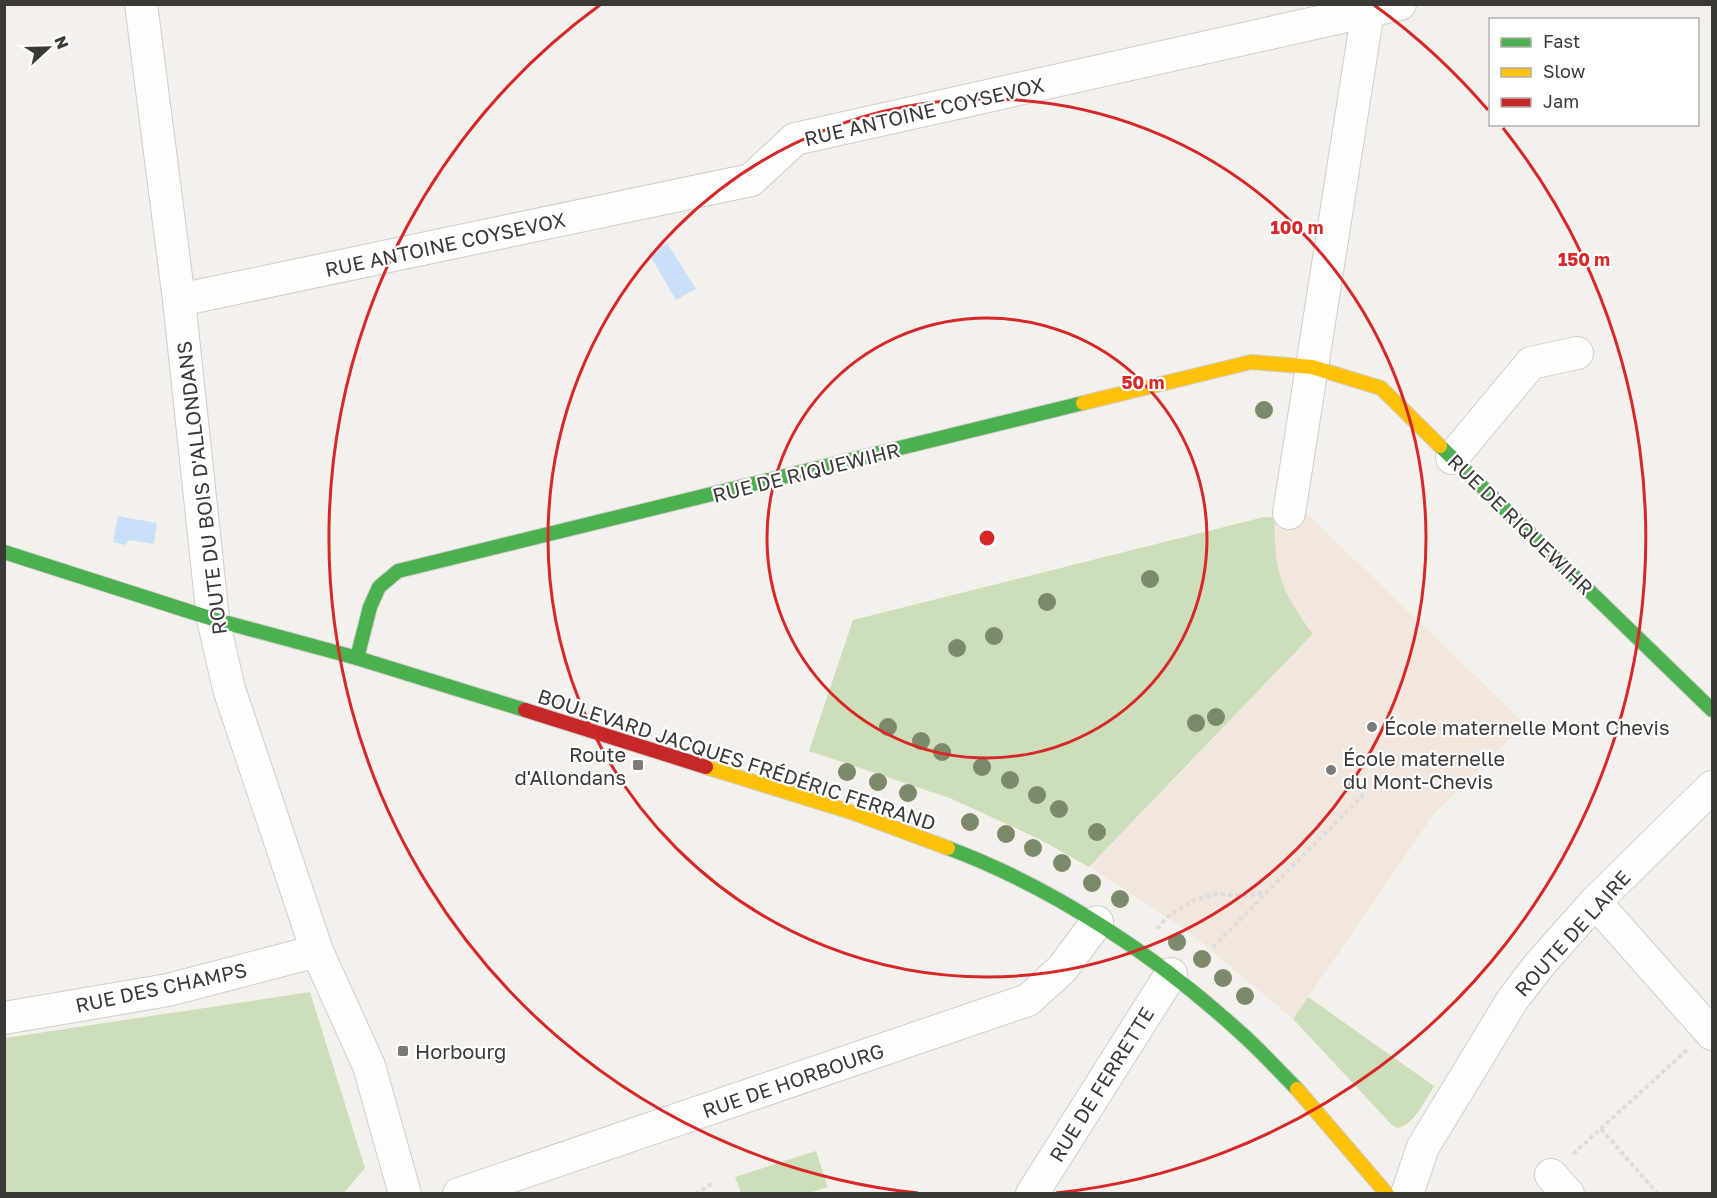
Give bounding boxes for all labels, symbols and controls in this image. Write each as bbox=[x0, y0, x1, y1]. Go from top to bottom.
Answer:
north arrow bbox=[18, 18, 78, 78]
legend bbox=[1489, 18, 1699, 126]
text: Fast bbox=[1543, 30, 1580, 52]
text: N bbox=[50, 33, 73, 52]
text: Slow bbox=[1543, 60, 1586, 82]
street label: RUE ANTOINE COYSEVOX bbox=[802, 72, 1046, 150]
text: Jam bbox=[1543, 90, 1579, 112]
street label: RUE ANTOINE COYSEVOX bbox=[323, 207, 567, 281]
text: 100 m bbox=[1271, 216, 1323, 238]
text: 150 m bbox=[1558, 248, 1610, 270]
street label: ROUTE DU BOIS D'ALLONDANS bbox=[171, 340, 231, 636]
text: 50 m bbox=[1122, 371, 1164, 393]
street label: RUE DE RIQUEWIHR bbox=[710, 437, 902, 507]
street label: RUE DE RIQUEWIHR bbox=[1444, 449, 1598, 599]
centre of rings bbox=[977, 528, 997, 548]
street label: BOULEVARD JACQUES FRÉDÉRIC FERRAND bbox=[535, 683, 939, 835]
place label: École maternelle Mont Chevis bbox=[1384, 715, 1670, 739]
marker: École maternelle Mont Chevis bbox=[1365, 720, 1379, 734]
place label: Route d'Allondans bbox=[515, 742, 626, 789]
place label: École maternelle du Mont-Chevis bbox=[1343, 746, 1505, 793]
marker: Route d'Allondans bbox=[631, 758, 645, 772]
marker: École maternelle du Mont-Chevis bbox=[1324, 763, 1338, 777]
street label: ROUTE DE LAIRE bbox=[1509, 865, 1635, 1001]
street label: RUE DES CHAMPS bbox=[73, 957, 249, 1017]
street label: RUE DE FERRETTE bbox=[1044, 1002, 1158, 1166]
street label: RUE DE HORBOURG bbox=[699, 1038, 887, 1122]
place label: Horbourg bbox=[415, 1039, 506, 1063]
marker: Horbourg bbox=[396, 1044, 410, 1058]

